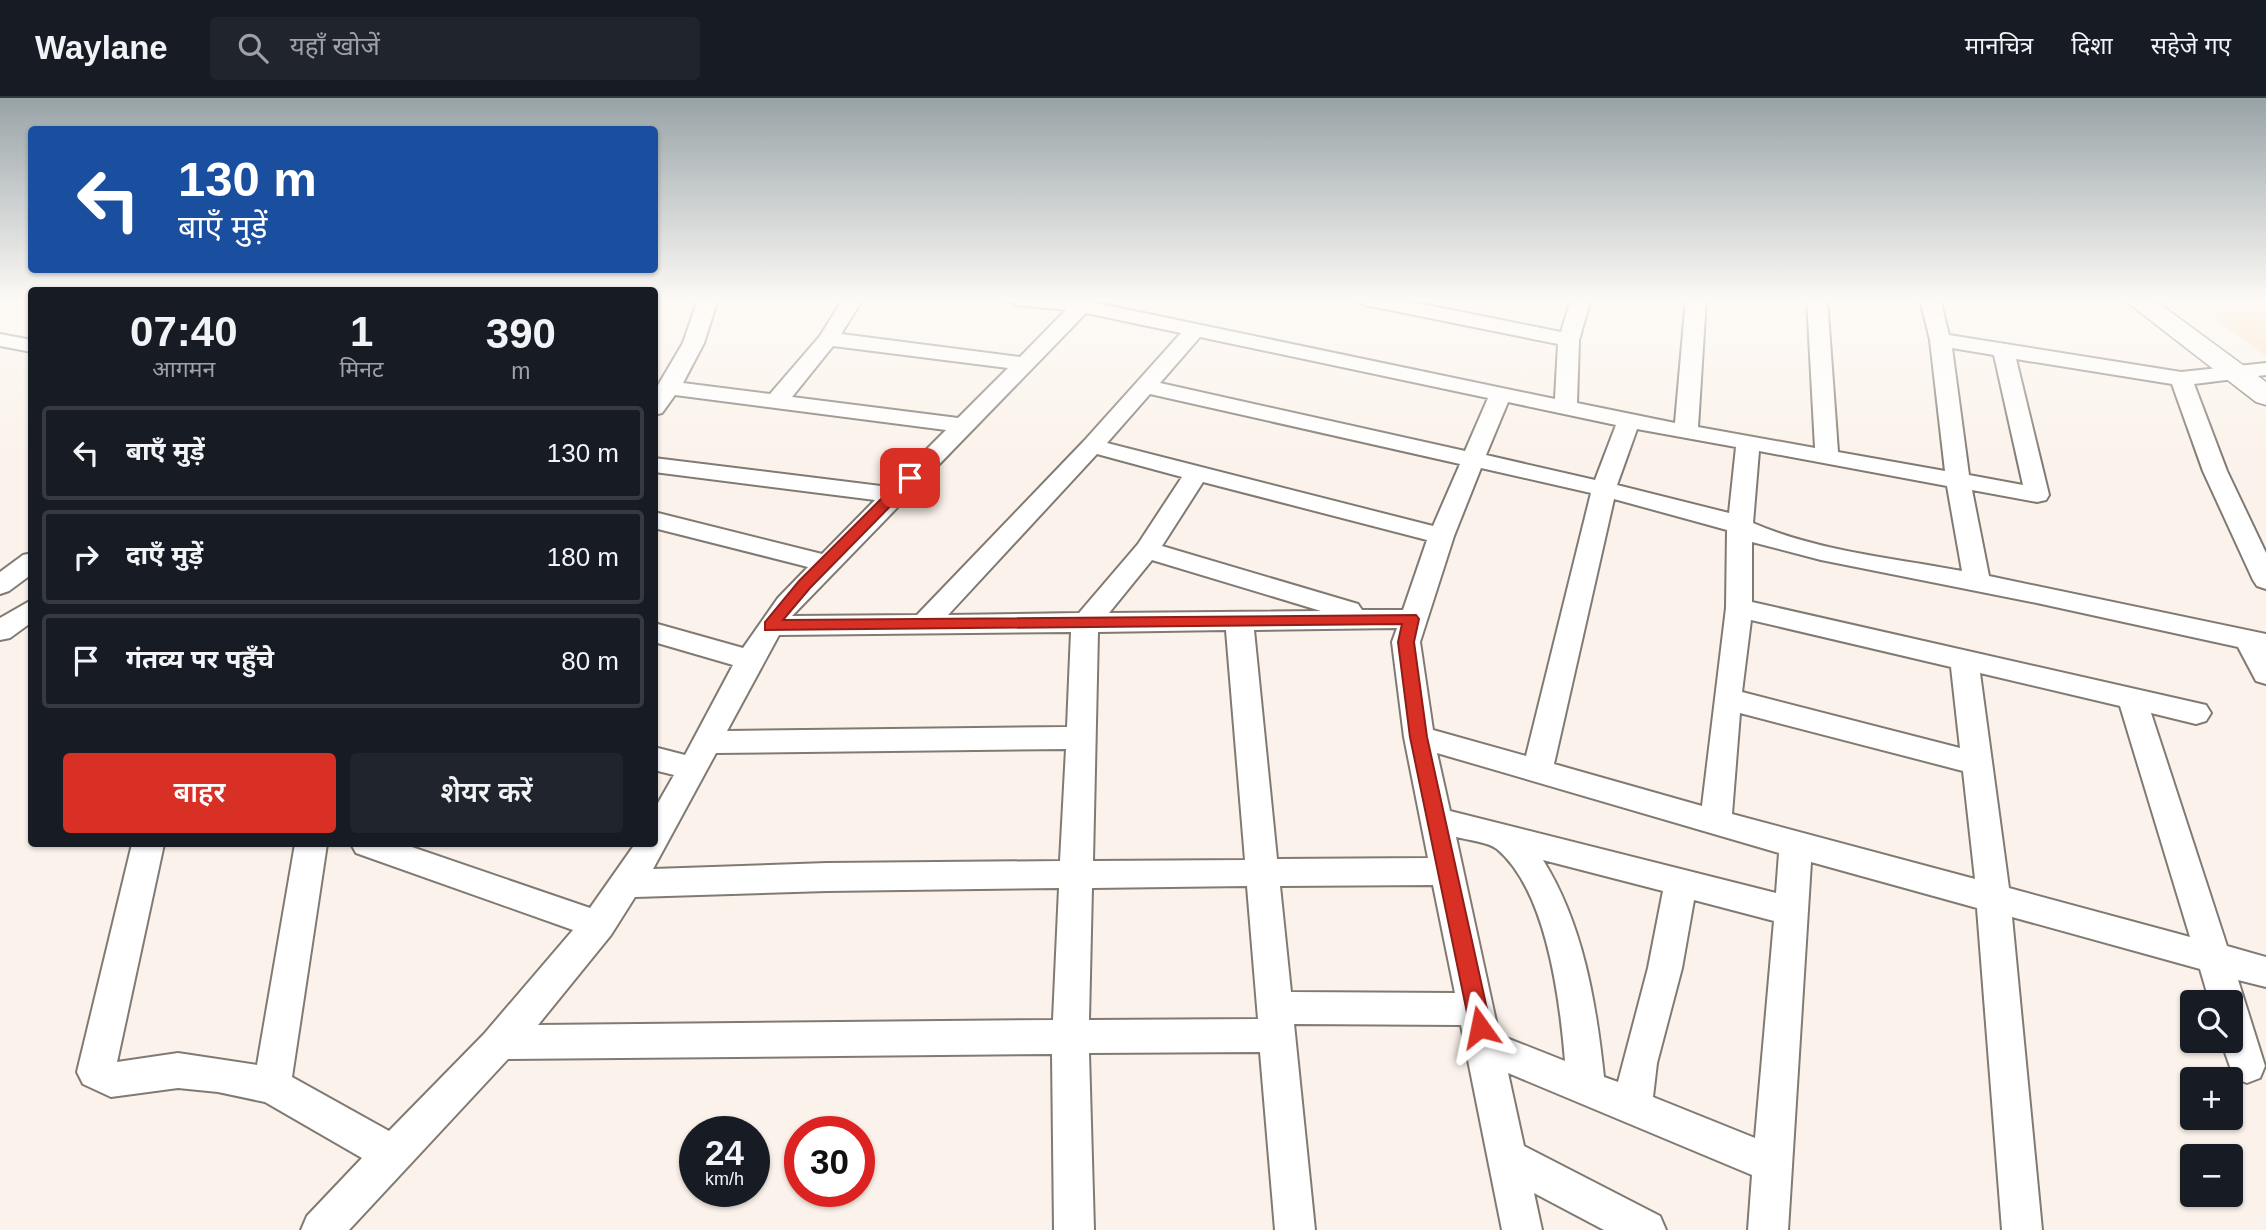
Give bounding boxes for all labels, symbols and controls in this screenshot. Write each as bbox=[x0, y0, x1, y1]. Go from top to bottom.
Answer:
search box bbox=[210, 17, 700, 80]
text: Waylane bbox=[35, 29, 168, 66]
icon: search bbox=[234, 29, 272, 67]
text: यहाँ खोजें bbox=[290, 31, 380, 61]
text: मानचित्र bbox=[1965, 32, 2033, 59]
text: दिशा bbox=[2071, 32, 2113, 59]
text: सहेजे गए bbox=[2151, 32, 2231, 59]
text: 130 m bbox=[178, 152, 317, 206]
icon: left bbox=[63, 154, 154, 245]
text: बाएँ मुड़ें bbox=[178, 209, 267, 245]
text: 07:40 bbox=[130, 308, 238, 355]
text: 1 bbox=[350, 308, 373, 355]
text: 390 bbox=[486, 310, 556, 357]
text: आगमन bbox=[152, 356, 215, 382]
text: मिनट bbox=[340, 356, 384, 382]
text: m bbox=[511, 358, 530, 384]
icon: left bbox=[67, 434, 105, 472]
text: बाएँ मुड़ें bbox=[126, 436, 205, 466]
text: 130 m bbox=[547, 438, 619, 468]
pin bbox=[880, 448, 940, 508]
icon: arrive bbox=[891, 459, 929, 497]
icon: right bbox=[67, 538, 105, 576]
text: दाएँ मुड़ें bbox=[126, 540, 203, 570]
text: 180 m bbox=[547, 542, 619, 572]
icon: arrive bbox=[67, 642, 105, 680]
text: गंतव्य पर पहुँचे bbox=[126, 644, 274, 674]
text: 80 m bbox=[561, 646, 619, 676]
button: बाहर bbox=[63, 753, 336, 833]
button: शेयर करें bbox=[350, 753, 623, 833]
position arrow bbox=[1443, 990, 1517, 1064]
map controls bbox=[2180, 990, 2243, 1207]
button: search bbox=[2180, 990, 2243, 1053]
button: + bbox=[2180, 1067, 2243, 1130]
speed limit sign: 30 bbox=[784, 1116, 875, 1207]
text: 24 bbox=[705, 1133, 744, 1172]
button: − bbox=[2180, 1144, 2243, 1207]
text: km/h bbox=[705, 1169, 744, 1189]

